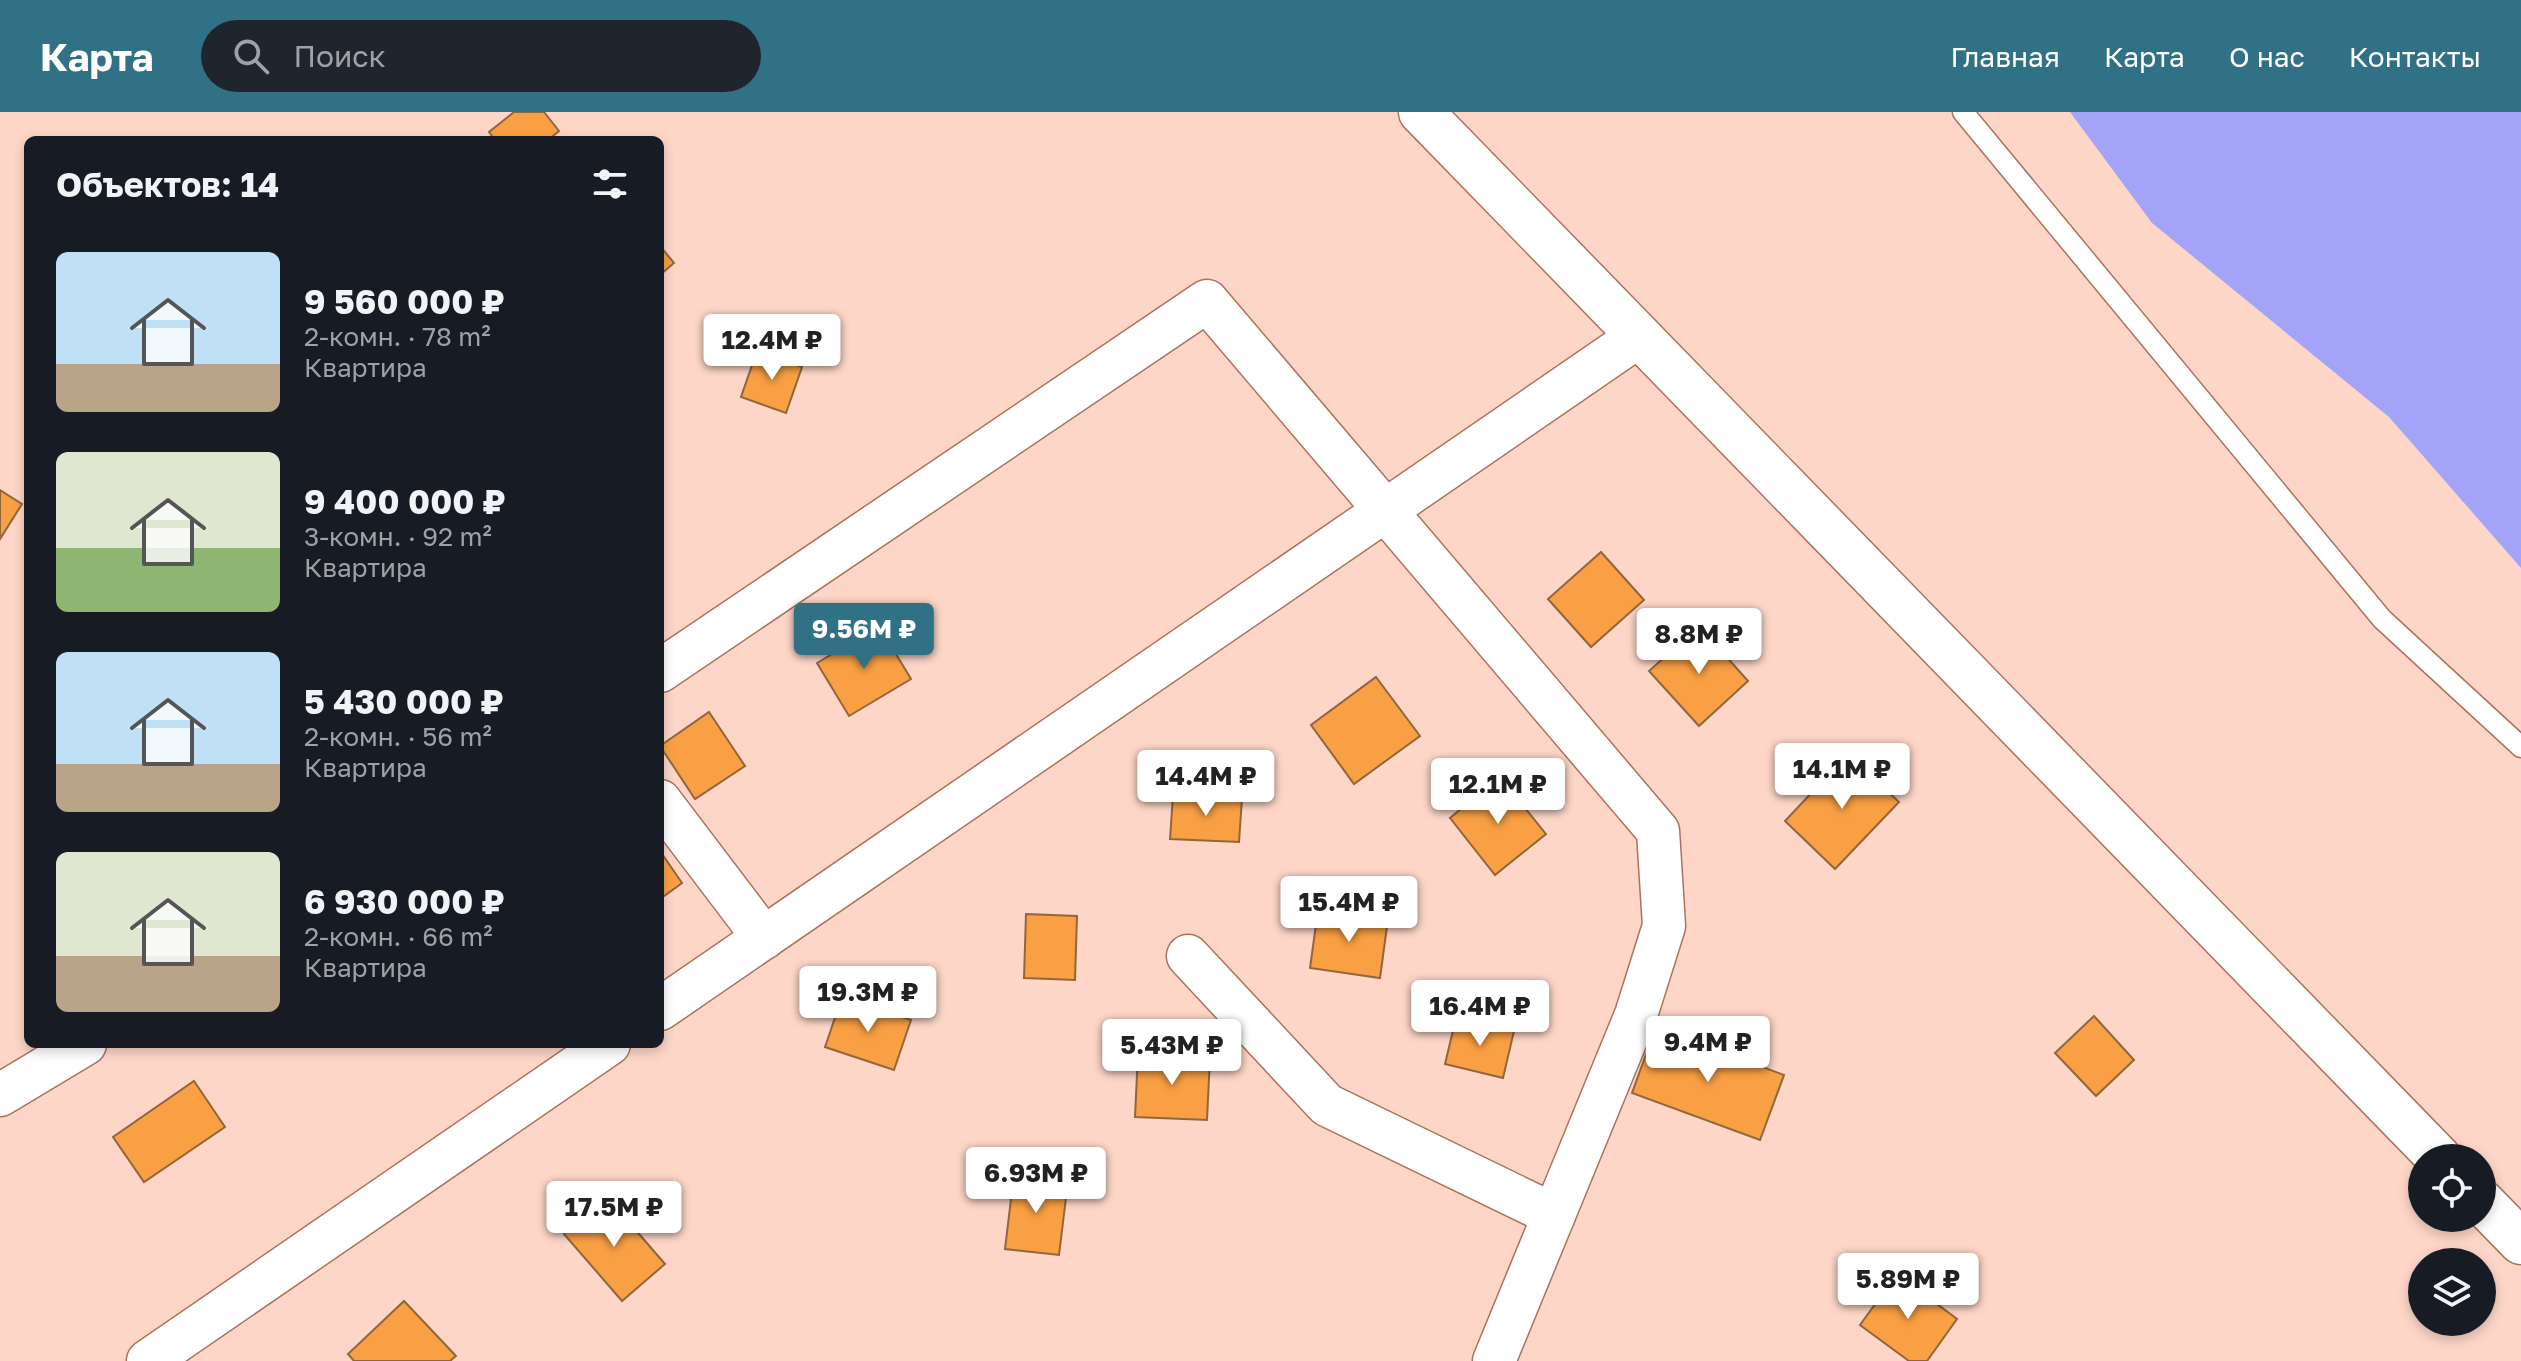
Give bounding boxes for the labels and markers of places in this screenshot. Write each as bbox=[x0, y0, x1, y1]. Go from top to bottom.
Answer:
pin: 12.4M ₽ bbox=[698, 314, 846, 382]
pin: 9.56M ₽ bbox=[790, 603, 938, 671]
pin: 8.8M ₽ bbox=[1634, 608, 1764, 676]
pin: 14.1M ₽ bbox=[1768, 743, 1916, 811]
pin: 14.4M ₽ bbox=[1132, 750, 1280, 818]
pin: 12.1M ₽ bbox=[1424, 758, 1572, 826]
pin: 15.4M ₽ bbox=[1275, 876, 1423, 944]
pin: 19.3M ₽ bbox=[794, 966, 942, 1034]
pin: 16.4M ₽ bbox=[1406, 980, 1554, 1048]
pin: 9.4M ₽ bbox=[1643, 1016, 1773, 1084]
pin: 5.43M ₽ bbox=[1098, 1019, 1246, 1087]
pin: 6.93M ₽ bbox=[962, 1147, 1110, 1215]
pin: 17.5M ₽ bbox=[540, 1181, 688, 1249]
pin: 5.89M ₽ bbox=[1834, 1253, 1982, 1321]

